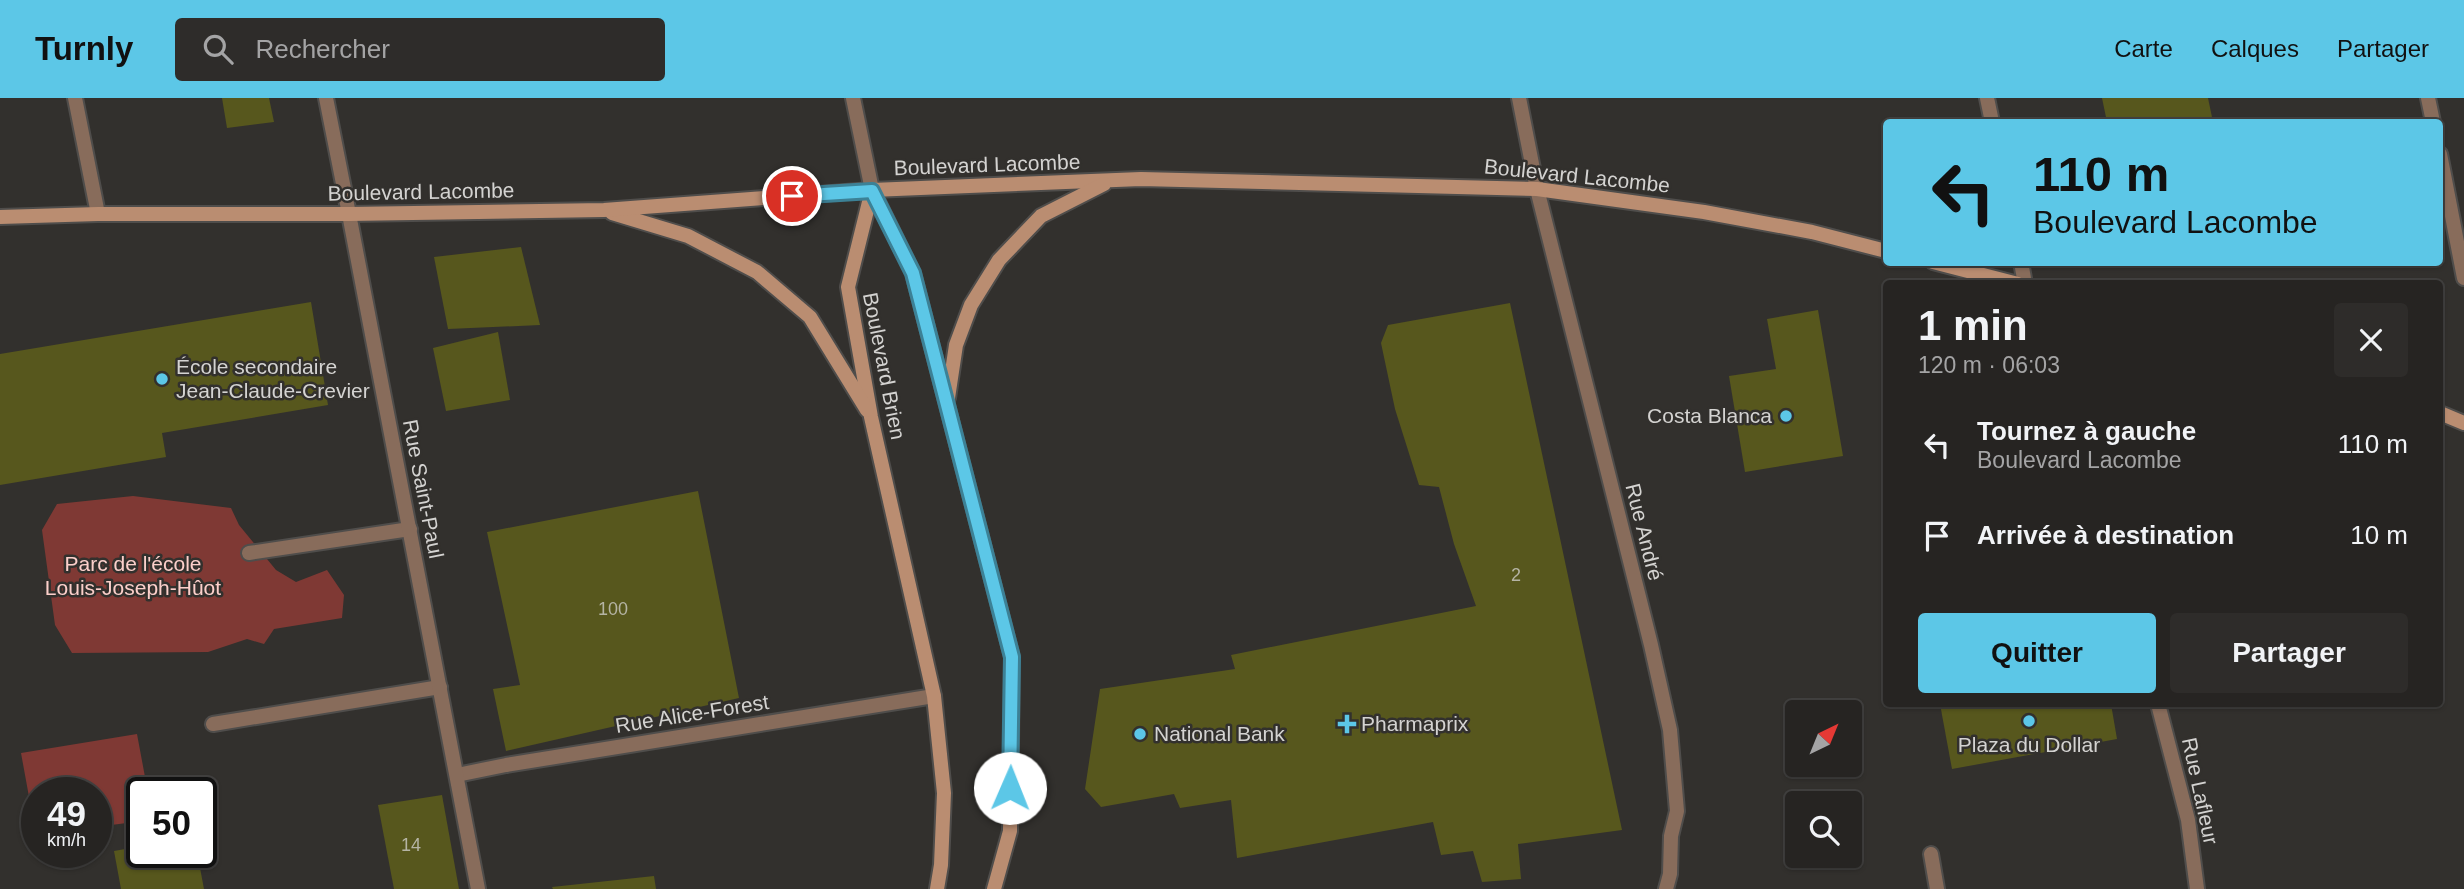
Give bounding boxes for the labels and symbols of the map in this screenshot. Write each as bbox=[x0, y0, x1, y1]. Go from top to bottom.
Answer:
street label: Boulevard Lacombe bbox=[893, 150, 1081, 179]
street label: Boulevard Lacombe bbox=[1483, 154, 1671, 197]
pin bbox=[762, 166, 822, 226]
street label: Boulevard Lacombe bbox=[327, 178, 515, 205]
street label: Boulevard Brien bbox=[859, 290, 910, 441]
place label: École secondaire Jean-Claude-Crevier bbox=[176, 355, 370, 402]
marker: École secondaire Jean-Claude-Crevier bbox=[154, 371, 170, 387]
place label: Costa Blanca bbox=[1647, 404, 1772, 427]
marker: Costa Blanca bbox=[1778, 408, 1794, 424]
street label: Rue Saint-Paul bbox=[399, 417, 448, 560]
street label: Rue André bbox=[1621, 481, 1668, 583]
park label: Parc de l'école Louis-Joseph-Hûot bbox=[45, 552, 221, 599]
house number: 2 bbox=[1511, 565, 1521, 585]
house number: 100 bbox=[598, 599, 628, 619]
street label: Rue Alice-Forest bbox=[613, 690, 771, 737]
north arrow bbox=[1785, 700, 1862, 777]
place label: Pharmaprix bbox=[1361, 712, 1469, 735]
marker: Plaza du Dollar bbox=[2021, 713, 2037, 729]
marker: Pharmaprix bbox=[1339, 716, 1355, 732]
place label: National Bank bbox=[1154, 722, 1285, 745]
marker: National Bank bbox=[1132, 726, 1148, 742]
place label: Plaza du Dollar bbox=[1958, 733, 2100, 756]
street label: Rue Lafleur bbox=[2178, 735, 2223, 846]
position arrow bbox=[973, 751, 1047, 825]
speed limit sign: 50 bbox=[126, 777, 217, 868]
house number: 14 bbox=[401, 835, 421, 855]

